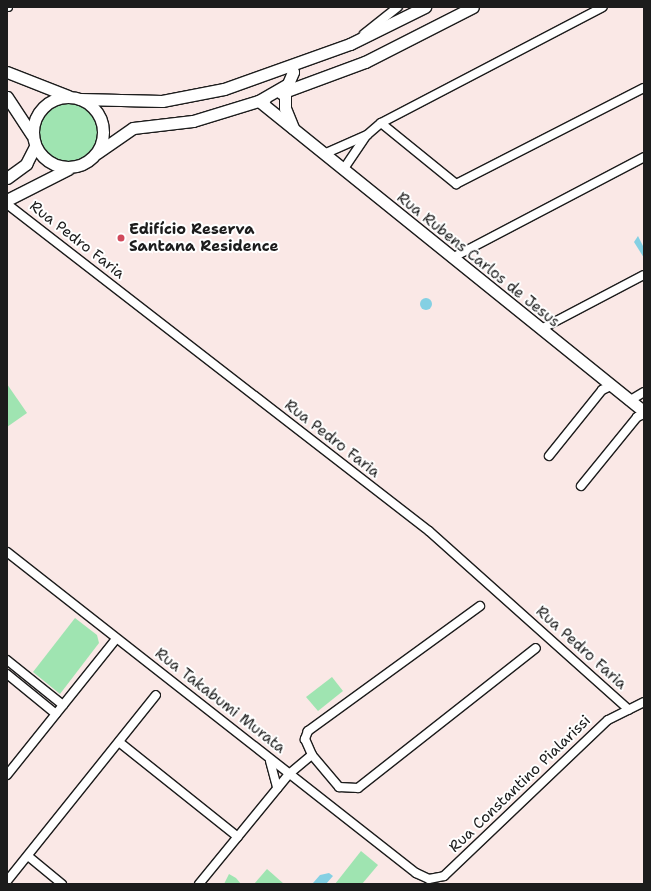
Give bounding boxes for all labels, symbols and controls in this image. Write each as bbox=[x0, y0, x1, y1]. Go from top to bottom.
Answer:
street label: Rua Rubens Carlos de Jesus bbox=[393, 189, 563, 331]
street label: Rua Pedro Faria bbox=[26, 197, 128, 283]
place label: Edifício Reserva Santana Residence bbox=[129, 220, 279, 255]
marker: Edifício Reserva Santana Residence bbox=[116, 233, 126, 243]
street label: Rua Pedro Faria bbox=[281, 396, 383, 482]
street label: Rua Pedro Faria bbox=[532, 603, 630, 693]
street label: Rua Takabumi Murata bbox=[151, 645, 289, 757]
street label: Rua Constantino Pialarissi bbox=[446, 712, 594, 856]

